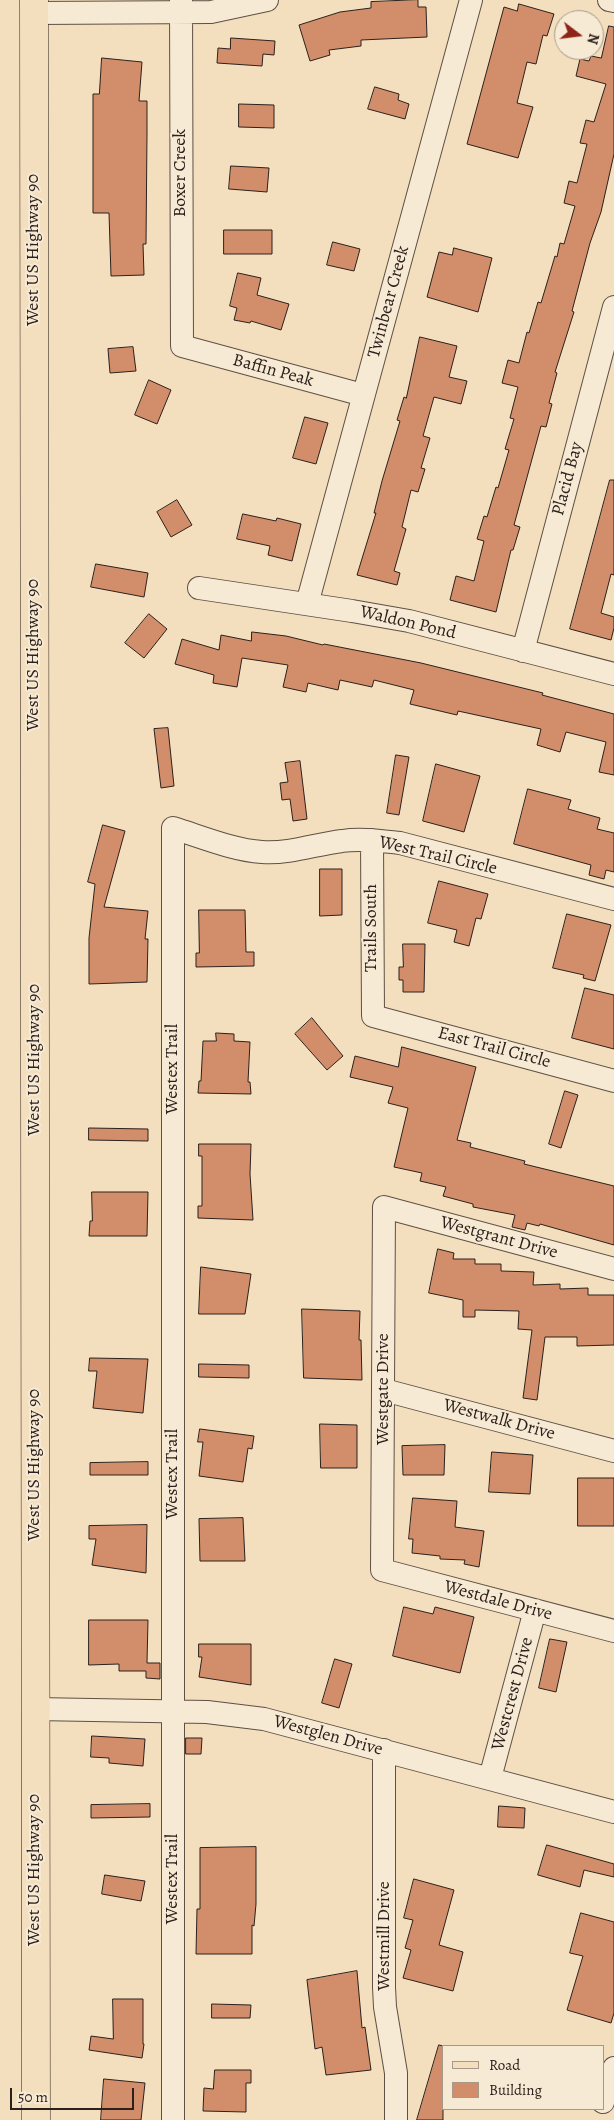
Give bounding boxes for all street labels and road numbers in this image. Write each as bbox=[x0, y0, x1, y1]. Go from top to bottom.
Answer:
street label: Boxer Creek bbox=[170, 129, 192, 217]
street label: West US Highway 90 bbox=[23, 174, 45, 326]
street label: Twinbear Creek bbox=[364, 244, 414, 360]
street label: Baffin Peak bbox=[230, 350, 316, 392]
street label: Placid Bay bbox=[548, 440, 588, 518]
street label: West US Highway 90 bbox=[23, 579, 45, 731]
street label: Waldon Pond bbox=[358, 601, 458, 645]
street label: West Trail Circle bbox=[377, 832, 499, 880]
street label: Trails South bbox=[361, 884, 383, 972]
street label: West US Highway 90 bbox=[24, 984, 46, 1136]
street label: East Trail Circle bbox=[435, 1023, 553, 1073]
street label: Westex Trail bbox=[162, 1024, 184, 1114]
street label: Westgrant Drive bbox=[438, 1212, 560, 1264]
street label: Westgate Drive bbox=[373, 1333, 395, 1445]
street label: West US Highway 90 bbox=[24, 1389, 46, 1541]
street label: Westwalk Drive bbox=[441, 1395, 557, 1445]
street label: Westex Trail bbox=[162, 1429, 184, 1519]
street label: Westdale Drive bbox=[442, 1576, 554, 1626]
street label: Westcrest Drive bbox=[488, 1635, 538, 1753]
street label: Westglen Drive bbox=[271, 1711, 385, 1761]
street label: West US Highway 90 bbox=[24, 1794, 46, 1946]
street label: Westex Trail bbox=[162, 1834, 184, 1924]
street label: Westmill Drive bbox=[374, 1881, 396, 1991]

